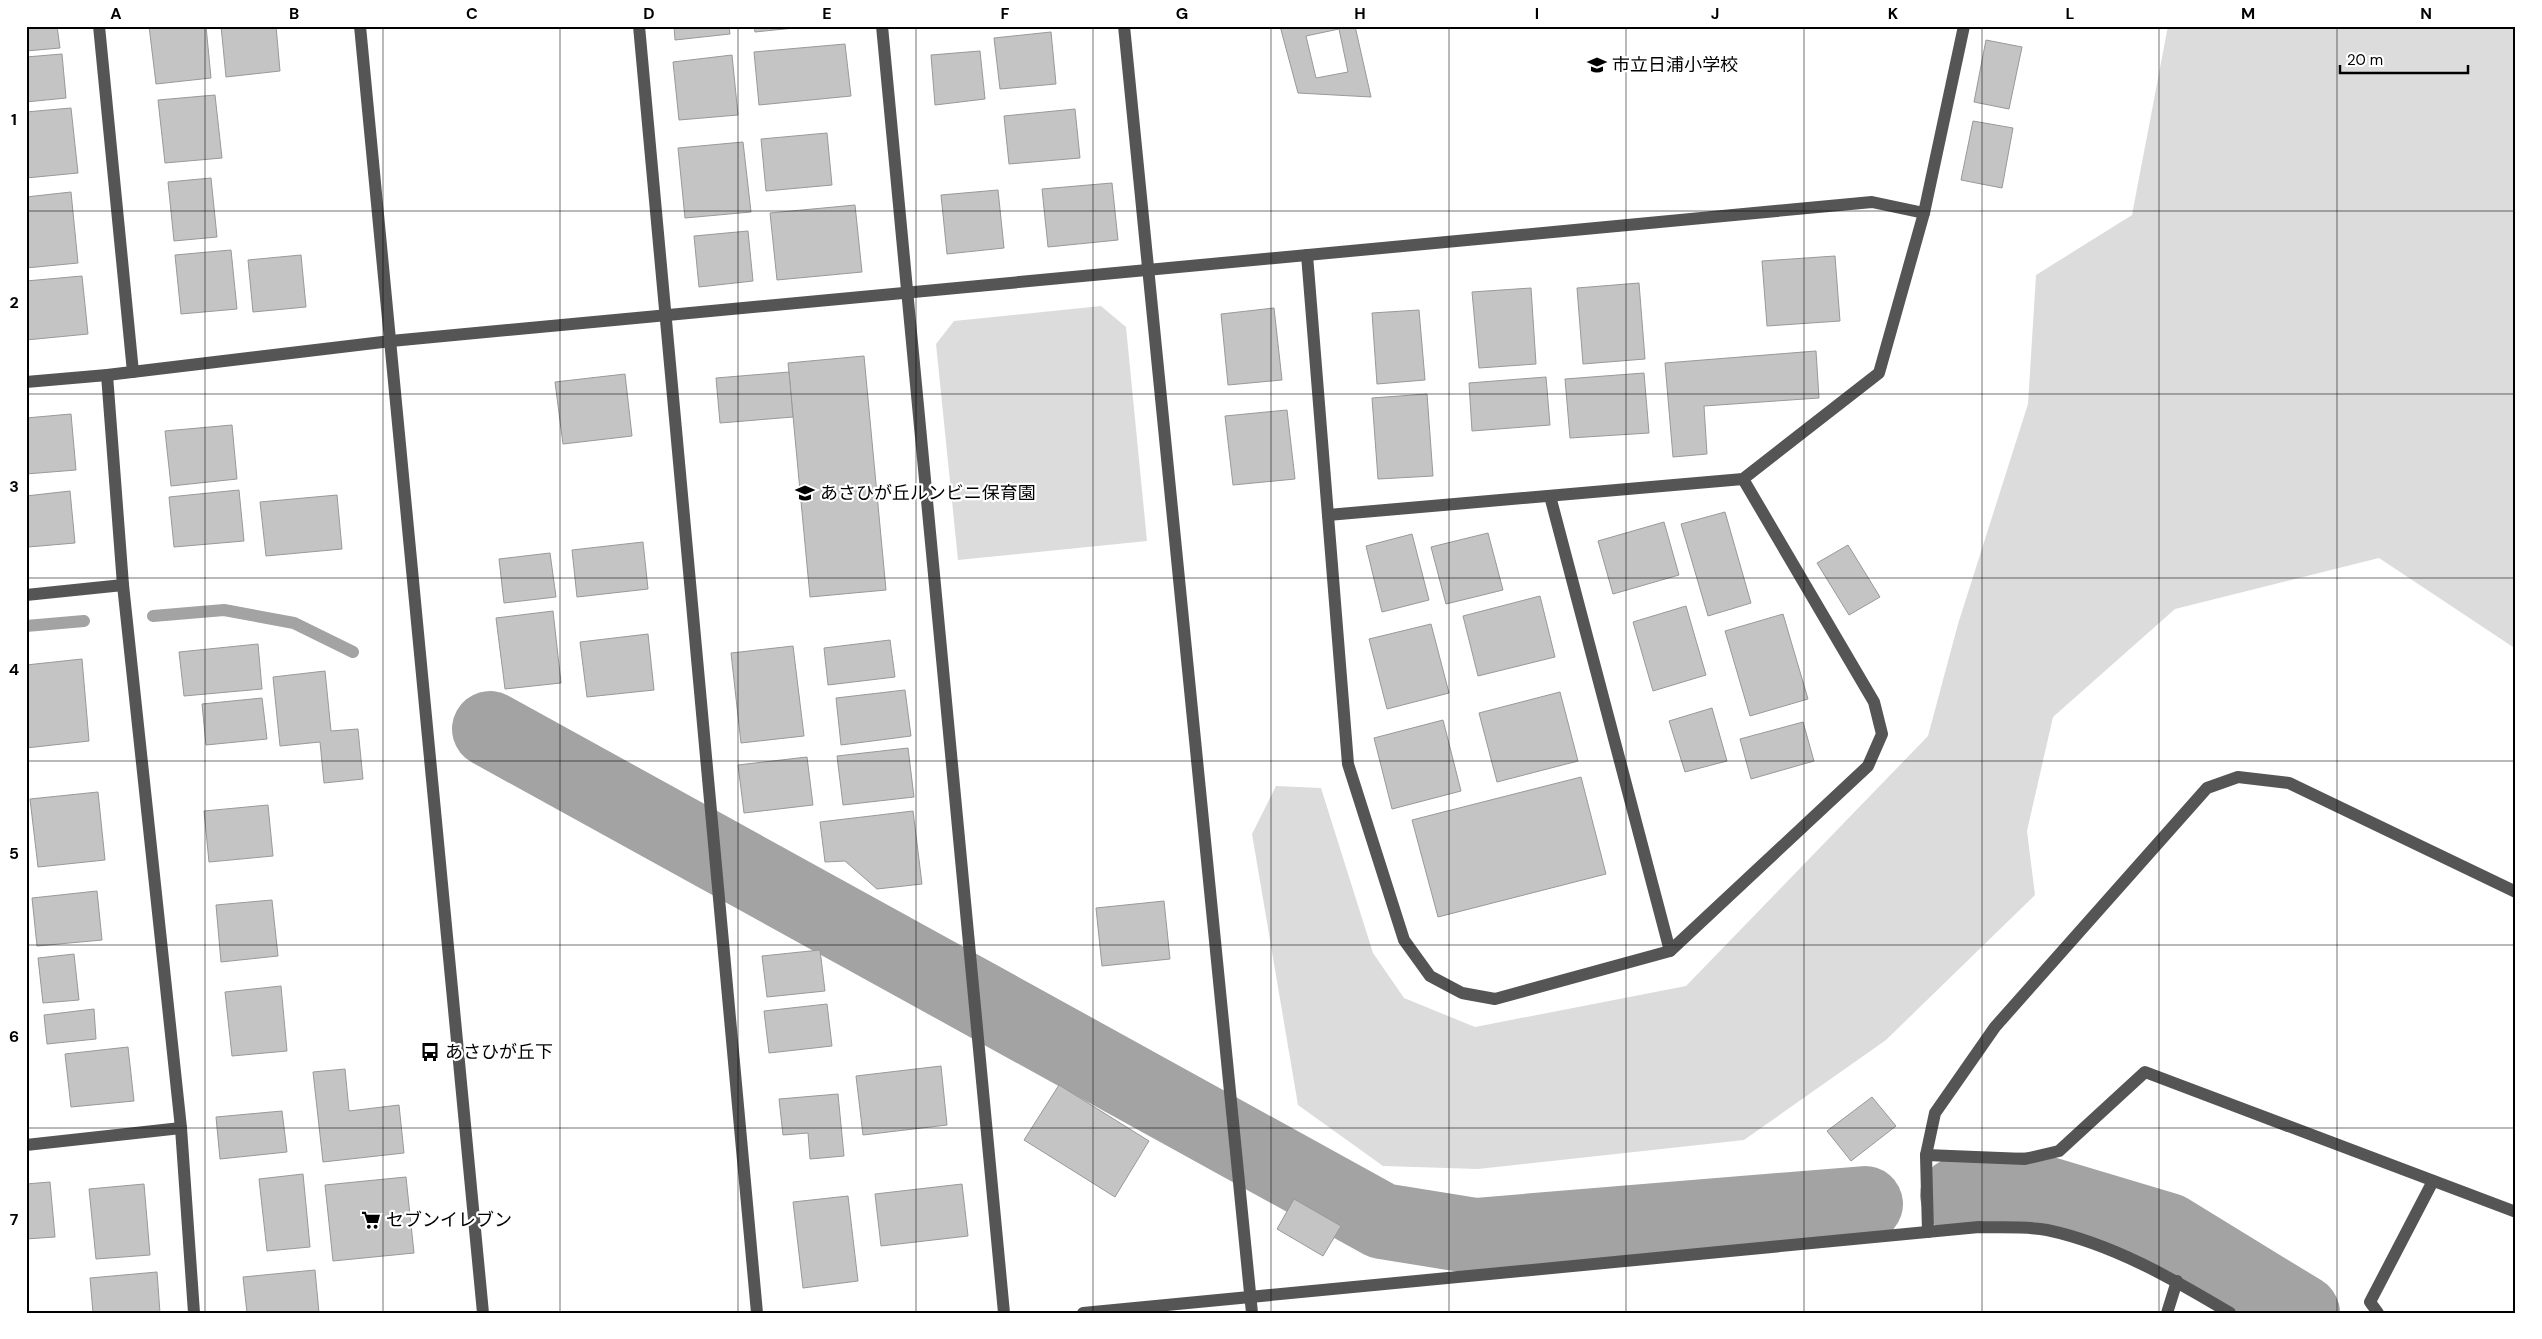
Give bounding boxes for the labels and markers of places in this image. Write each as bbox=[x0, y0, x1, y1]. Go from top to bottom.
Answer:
place label: 市立日浦小学校 bbox=[1612, 53, 1738, 77]
school or university icon: 市立日浦小学校 bbox=[1586, 54, 1608, 76]
place label: あさひが丘ルンビニ保育園 bbox=[820, 481, 1036, 505]
school or university icon: あさひが丘ルンビニ保育園 bbox=[794, 482, 816, 504]
place label: あさひが丘下 bbox=[445, 1040, 553, 1064]
bus stop icon: あさひが丘下 bbox=[419, 1041, 441, 1063]
place label: セブンイレブン bbox=[386, 1208, 512, 1232]
supermarket icon: セブンイレブン bbox=[360, 1209, 382, 1231]

